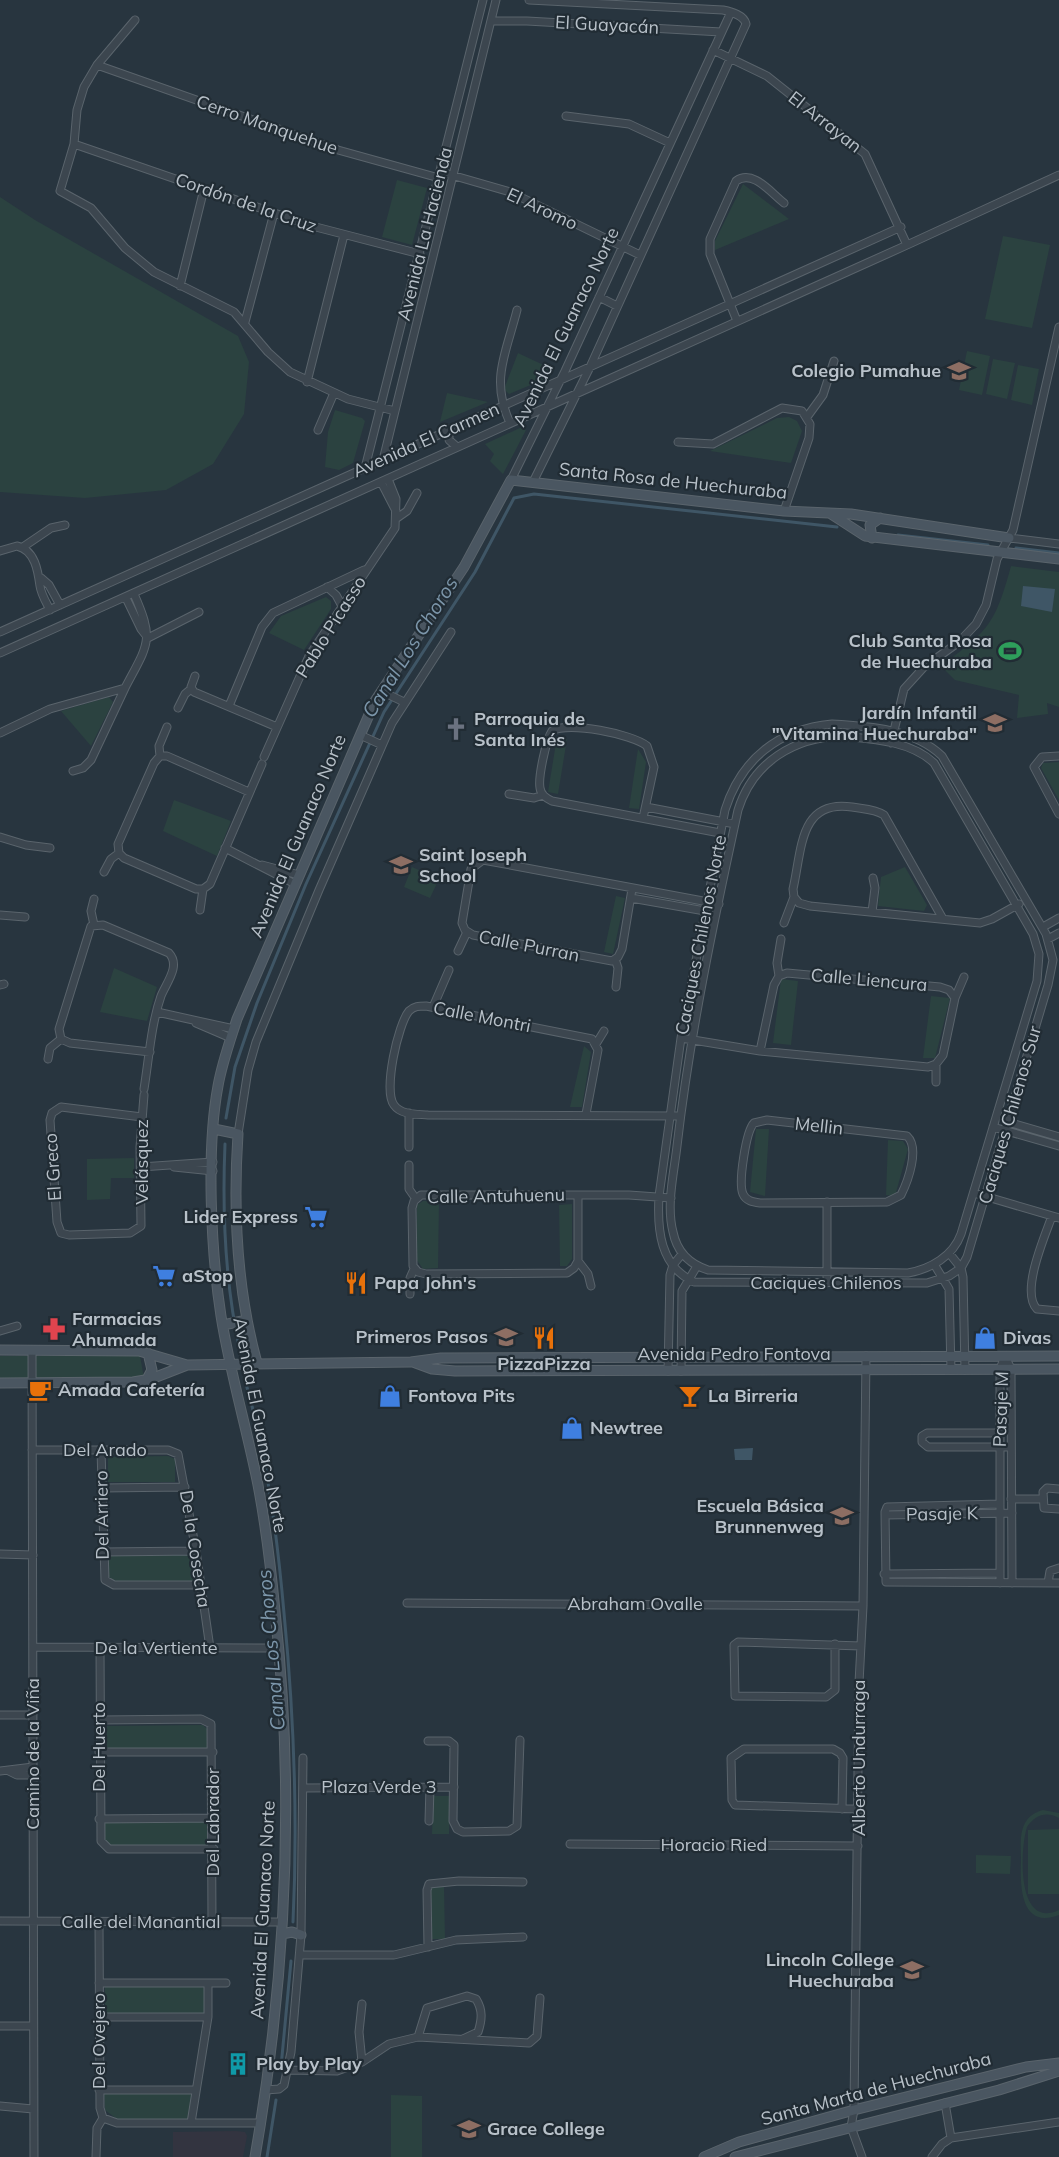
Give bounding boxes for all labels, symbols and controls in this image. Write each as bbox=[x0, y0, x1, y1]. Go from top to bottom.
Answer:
street label: El Guayacán bbox=[554, 10, 660, 39]
street label: El Arrayan bbox=[784, 86, 867, 158]
street label: Cerro Manquehue bbox=[193, 90, 341, 159]
street label: Avenida La Hacienda bbox=[392, 145, 457, 323]
street label: Cordón de la Cruz bbox=[172, 168, 320, 238]
street label: El Aromo bbox=[503, 182, 581, 235]
street label: Avenida El Guanaco Norte bbox=[507, 223, 624, 430]
school or university icon: Colegio Pumahue bbox=[946, 358, 972, 384]
place label: Colegio Pumahue bbox=[791, 359, 941, 382]
street label: Avenida El Carmen bbox=[349, 397, 503, 482]
street label: Santa Rosa de Huechuraba bbox=[558, 457, 788, 504]
street label: Pablo Picasso bbox=[290, 571, 371, 682]
water label: Canal Los Choros bbox=[356, 571, 463, 722]
place label: Club Santa Rosa de Huechuraba bbox=[848, 629, 992, 673]
sports icon: Club Santa Rosa de Huechuraba bbox=[997, 638, 1023, 664]
place label: Jardín Infantil "Vitamina Huechuraba" bbox=[772, 701, 977, 745]
place label: Parroquia de Santa Inés bbox=[474, 707, 585, 751]
school or university icon: Jardín Infantil "Vitamina Huechuraba" bbox=[982, 710, 1008, 736]
church icon: Parroquia de Santa Inés bbox=[443, 716, 469, 742]
street label: Avenida El Guanaco Norte bbox=[244, 731, 351, 941]
street label: Caciques Chilenos Norte bbox=[670, 833, 731, 1037]
place label: Saint Joseph School bbox=[419, 843, 527, 887]
school or university icon: Saint Joseph School bbox=[388, 852, 414, 878]
street label: Calle Purran bbox=[477, 924, 581, 967]
street label: Calle Liencura bbox=[810, 963, 928, 996]
street label: Calle Montri bbox=[431, 996, 533, 1037]
street label: Caciques Chilenos Sur bbox=[973, 1023, 1046, 1207]
street label: Mellin bbox=[794, 1112, 844, 1139]
street label: Velásquez bbox=[130, 1119, 153, 1205]
street label: El Greco bbox=[39, 1132, 66, 1202]
street label: Calle Antuhuenu bbox=[427, 1183, 565, 1208]
supermarket icon: Lider Express bbox=[303, 1204, 329, 1230]
place label: Lider Express bbox=[184, 1205, 298, 1228]
supermarket icon: aStop bbox=[151, 1263, 177, 1289]
place label: aStop bbox=[182, 1264, 233, 1287]
restaurant icon: Papa John's bbox=[343, 1270, 369, 1296]
place label: Papa John's bbox=[374, 1271, 476, 1294]
street label: Caciques Chilenos bbox=[750, 1271, 902, 1294]
place label: Farmacias Ahumada bbox=[72, 1307, 161, 1351]
street label: Avenida El Guanaco Norte bbox=[228, 1315, 293, 1534]
pharmacy icon: Farmacias Ahumada bbox=[41, 1316, 67, 1342]
school or university icon: Primeros Pasos bbox=[493, 1324, 519, 1350]
place label: Primeros Pasos bbox=[355, 1325, 488, 1348]
restaurant icon: PizzaPizza bbox=[531, 1325, 557, 1351]
shop icon: Divas bbox=[972, 1325, 998, 1351]
place label: Divas bbox=[1003, 1326, 1051, 1349]
street label: Avenida Pedro Fontova bbox=[637, 1342, 831, 1365]
place label: PizzaPizza bbox=[497, 1352, 591, 1375]
street label: Pasaje M bbox=[988, 1371, 1013, 1447]
cafe icon: Amada Cafetería bbox=[27, 1377, 53, 1403]
place label: Amada Cafetería bbox=[58, 1378, 205, 1401]
shop icon: Fontova Pits bbox=[377, 1383, 403, 1409]
bar icon: La Birreria bbox=[677, 1383, 703, 1409]
place label: Fontova Pits bbox=[408, 1384, 515, 1407]
place label: La Birreria bbox=[708, 1384, 798, 1407]
shop icon: Newtree bbox=[559, 1415, 585, 1441]
place label: Newtree bbox=[590, 1416, 663, 1439]
street label: Del Arado bbox=[63, 1438, 147, 1461]
street label: Del Arriero bbox=[89, 1470, 114, 1560]
street label: De la Cosecha bbox=[175, 1489, 216, 1609]
place label: Escuela Básica Brunnenweg bbox=[696, 1494, 824, 1538]
street label: Pasaje K bbox=[906, 1501, 979, 1526]
school or university icon: Escuela Básica Brunnenweg bbox=[829, 1503, 855, 1529]
water label: Canal Los Choros bbox=[251, 1568, 290, 1732]
street label: Abraham Ovalle bbox=[567, 1592, 703, 1615]
street label: De la Vertiente bbox=[95, 1636, 217, 1659]
street label: Camino de la Viña bbox=[21, 1678, 44, 1830]
street label: Alberto Undurraga bbox=[847, 1680, 870, 1836]
street label: Del Huerto bbox=[87, 1702, 110, 1792]
street label: Del Labrador bbox=[201, 1767, 224, 1876]
street label: Plaza Verde 3 bbox=[321, 1775, 437, 1798]
street label: Avenida El Guanaco Norte bbox=[245, 1800, 280, 2020]
street label: Horacio Ried bbox=[661, 1833, 767, 1856]
street label: Calle del Manantial bbox=[61, 1910, 221, 1933]
place label: Lincoln College Huechuraba bbox=[766, 1948, 894, 1992]
school or university icon: Lincoln College Huechuraba bbox=[899, 1957, 925, 1983]
street label: Del Ovejero bbox=[87, 1993, 110, 2089]
street label: Santa Marta de Huechuraba bbox=[758, 2047, 993, 2130]
building icon: Play by Play bbox=[225, 2051, 251, 2077]
place label: Play by Play bbox=[256, 2052, 362, 2075]
school or university icon: Grace College bbox=[456, 2116, 482, 2142]
place label: Grace College bbox=[487, 2117, 605, 2140]

